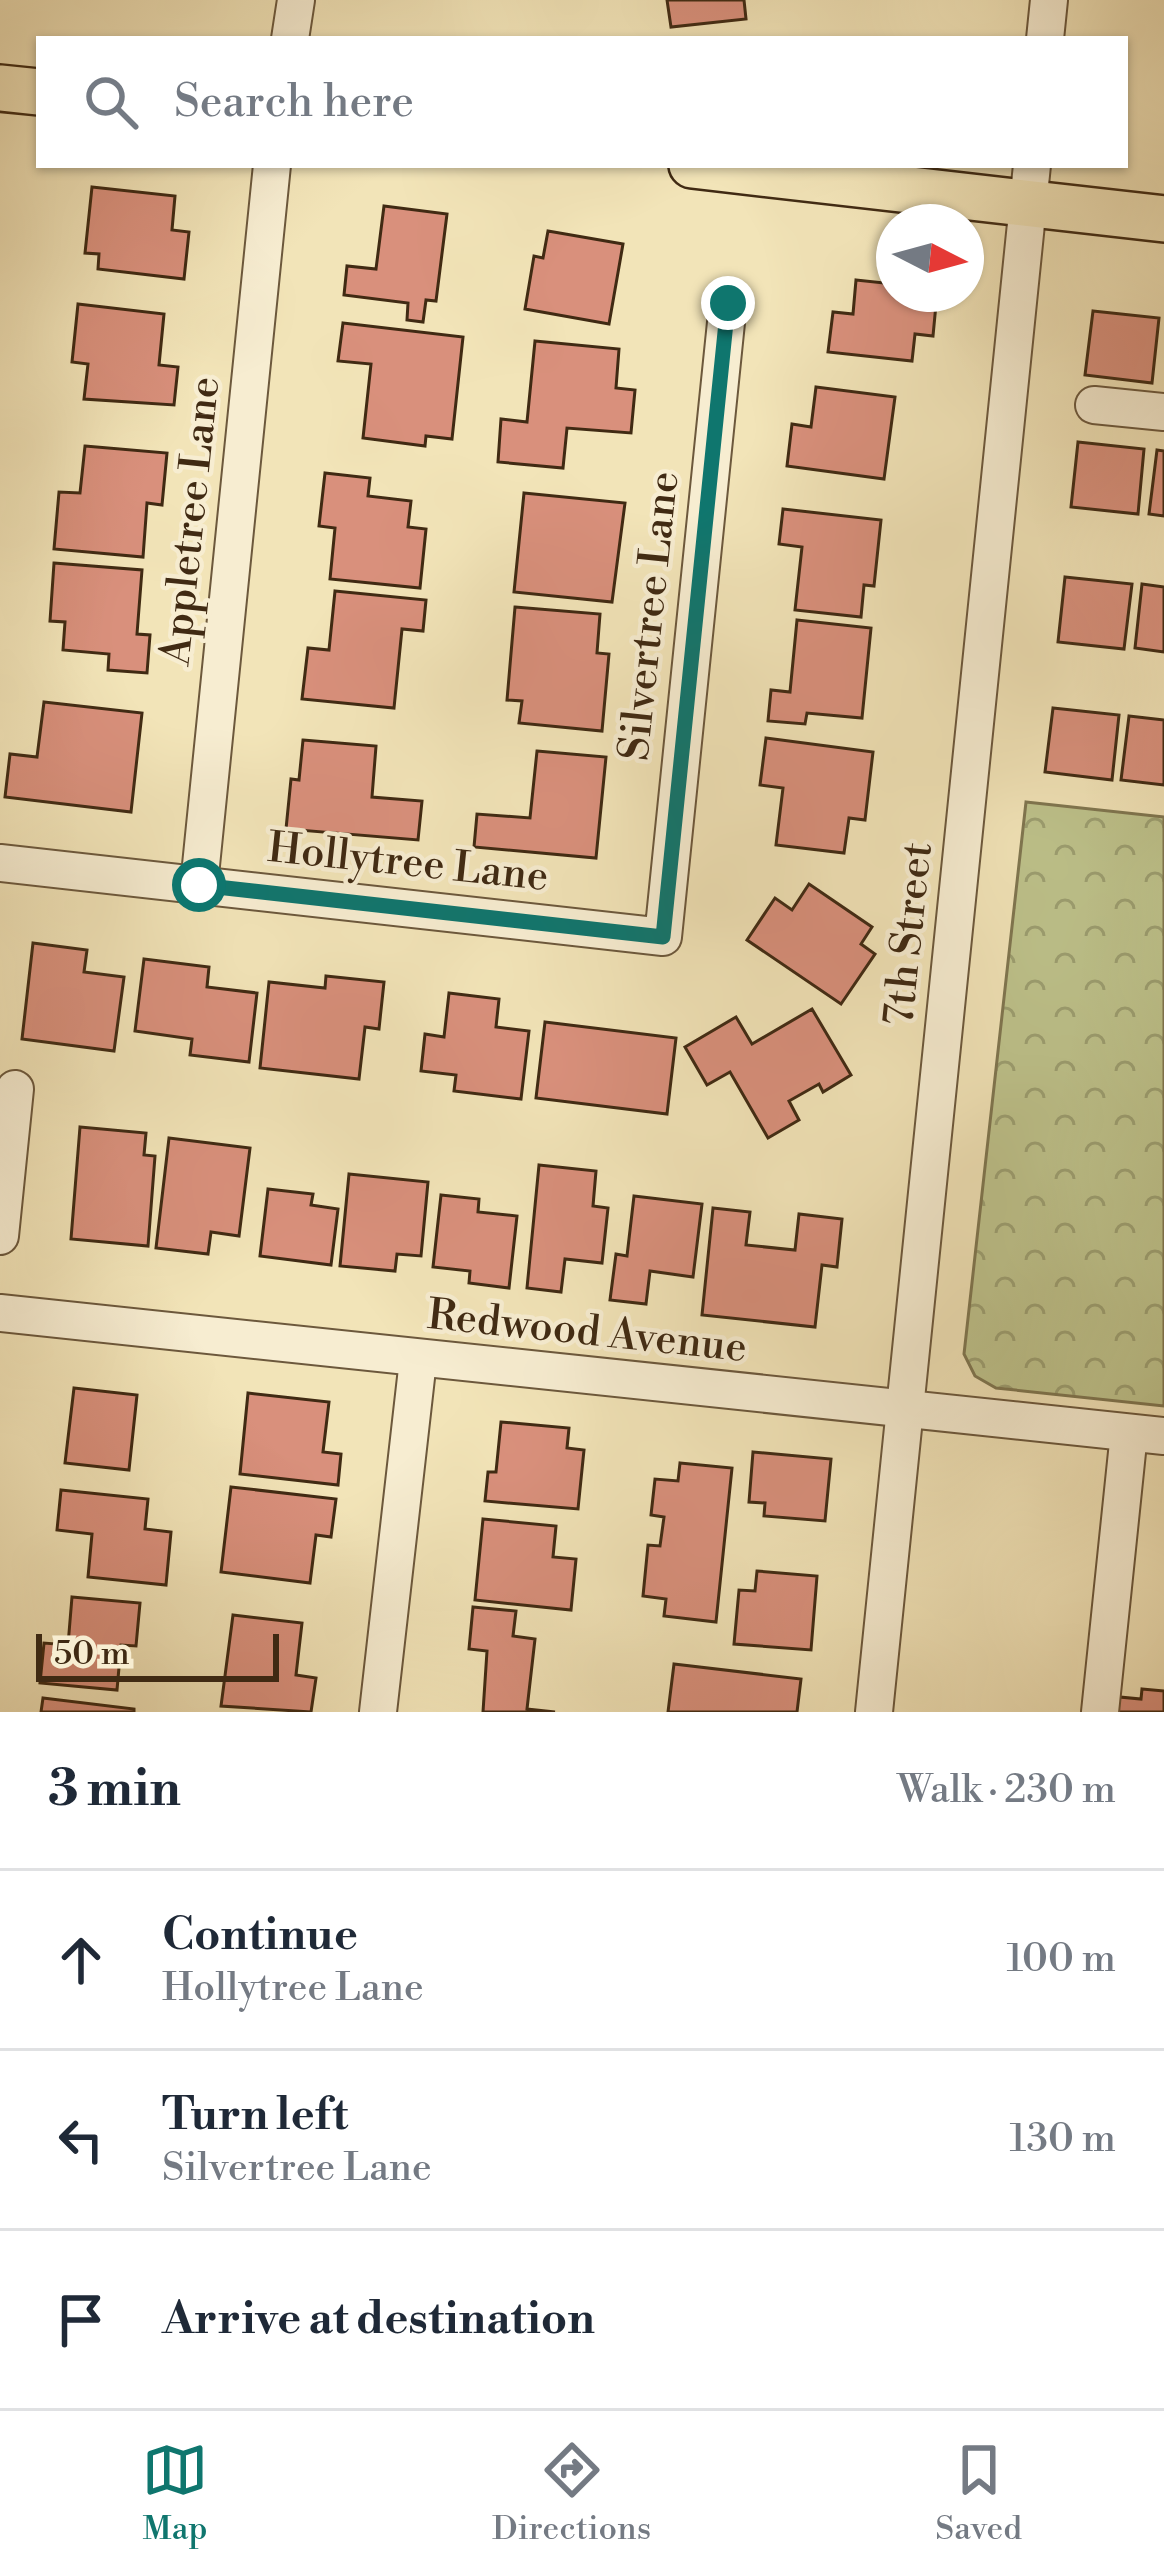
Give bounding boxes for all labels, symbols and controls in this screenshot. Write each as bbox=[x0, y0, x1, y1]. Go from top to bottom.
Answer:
search box bbox=[36, 36, 1128, 168]
icon: search bbox=[78, 69, 144, 135]
text: Search here bbox=[174, 74, 414, 131]
north arrow bbox=[876, 204, 984, 312]
route end bbox=[701, 276, 755, 330]
street label: Appletree Lane bbox=[149, 374, 233, 669]
street label: Silvertree Lane bbox=[608, 469, 692, 763]
street label: Hollytree Lane bbox=[265, 822, 551, 905]
street label: 7th Street bbox=[873, 839, 945, 1028]
route start bbox=[172, 858, 226, 912]
street label: Redwood Avenue bbox=[425, 1289, 749, 1375]
scale bar bbox=[36, 1628, 279, 1681]
text: 50 m bbox=[54, 1634, 130, 1675]
text: 3 min bbox=[48, 1758, 181, 1822]
text: Walk · 230 m bbox=[897, 1766, 1116, 1815]
text: Continue bbox=[162, 1907, 358, 1964]
icon: ahead bbox=[48, 1927, 114, 1993]
text: 100 m bbox=[1007, 1935, 1116, 1984]
text: Hollytree Lane bbox=[162, 1964, 424, 2013]
text: Turn left bbox=[162, 2087, 348, 2144]
icon: left bbox=[48, 2107, 114, 2173]
text: 130 m bbox=[1010, 2115, 1116, 2164]
text: Silvertree Lane bbox=[162, 2144, 432, 2193]
icon: arrive bbox=[48, 2287, 114, 2353]
text: Arrive at destination bbox=[162, 2291, 595, 2348]
tab: Map bbox=[142, 2437, 208, 2550]
tab: Directions bbox=[492, 2437, 651, 2550]
tab: Saved bbox=[935, 2437, 1022, 2550]

